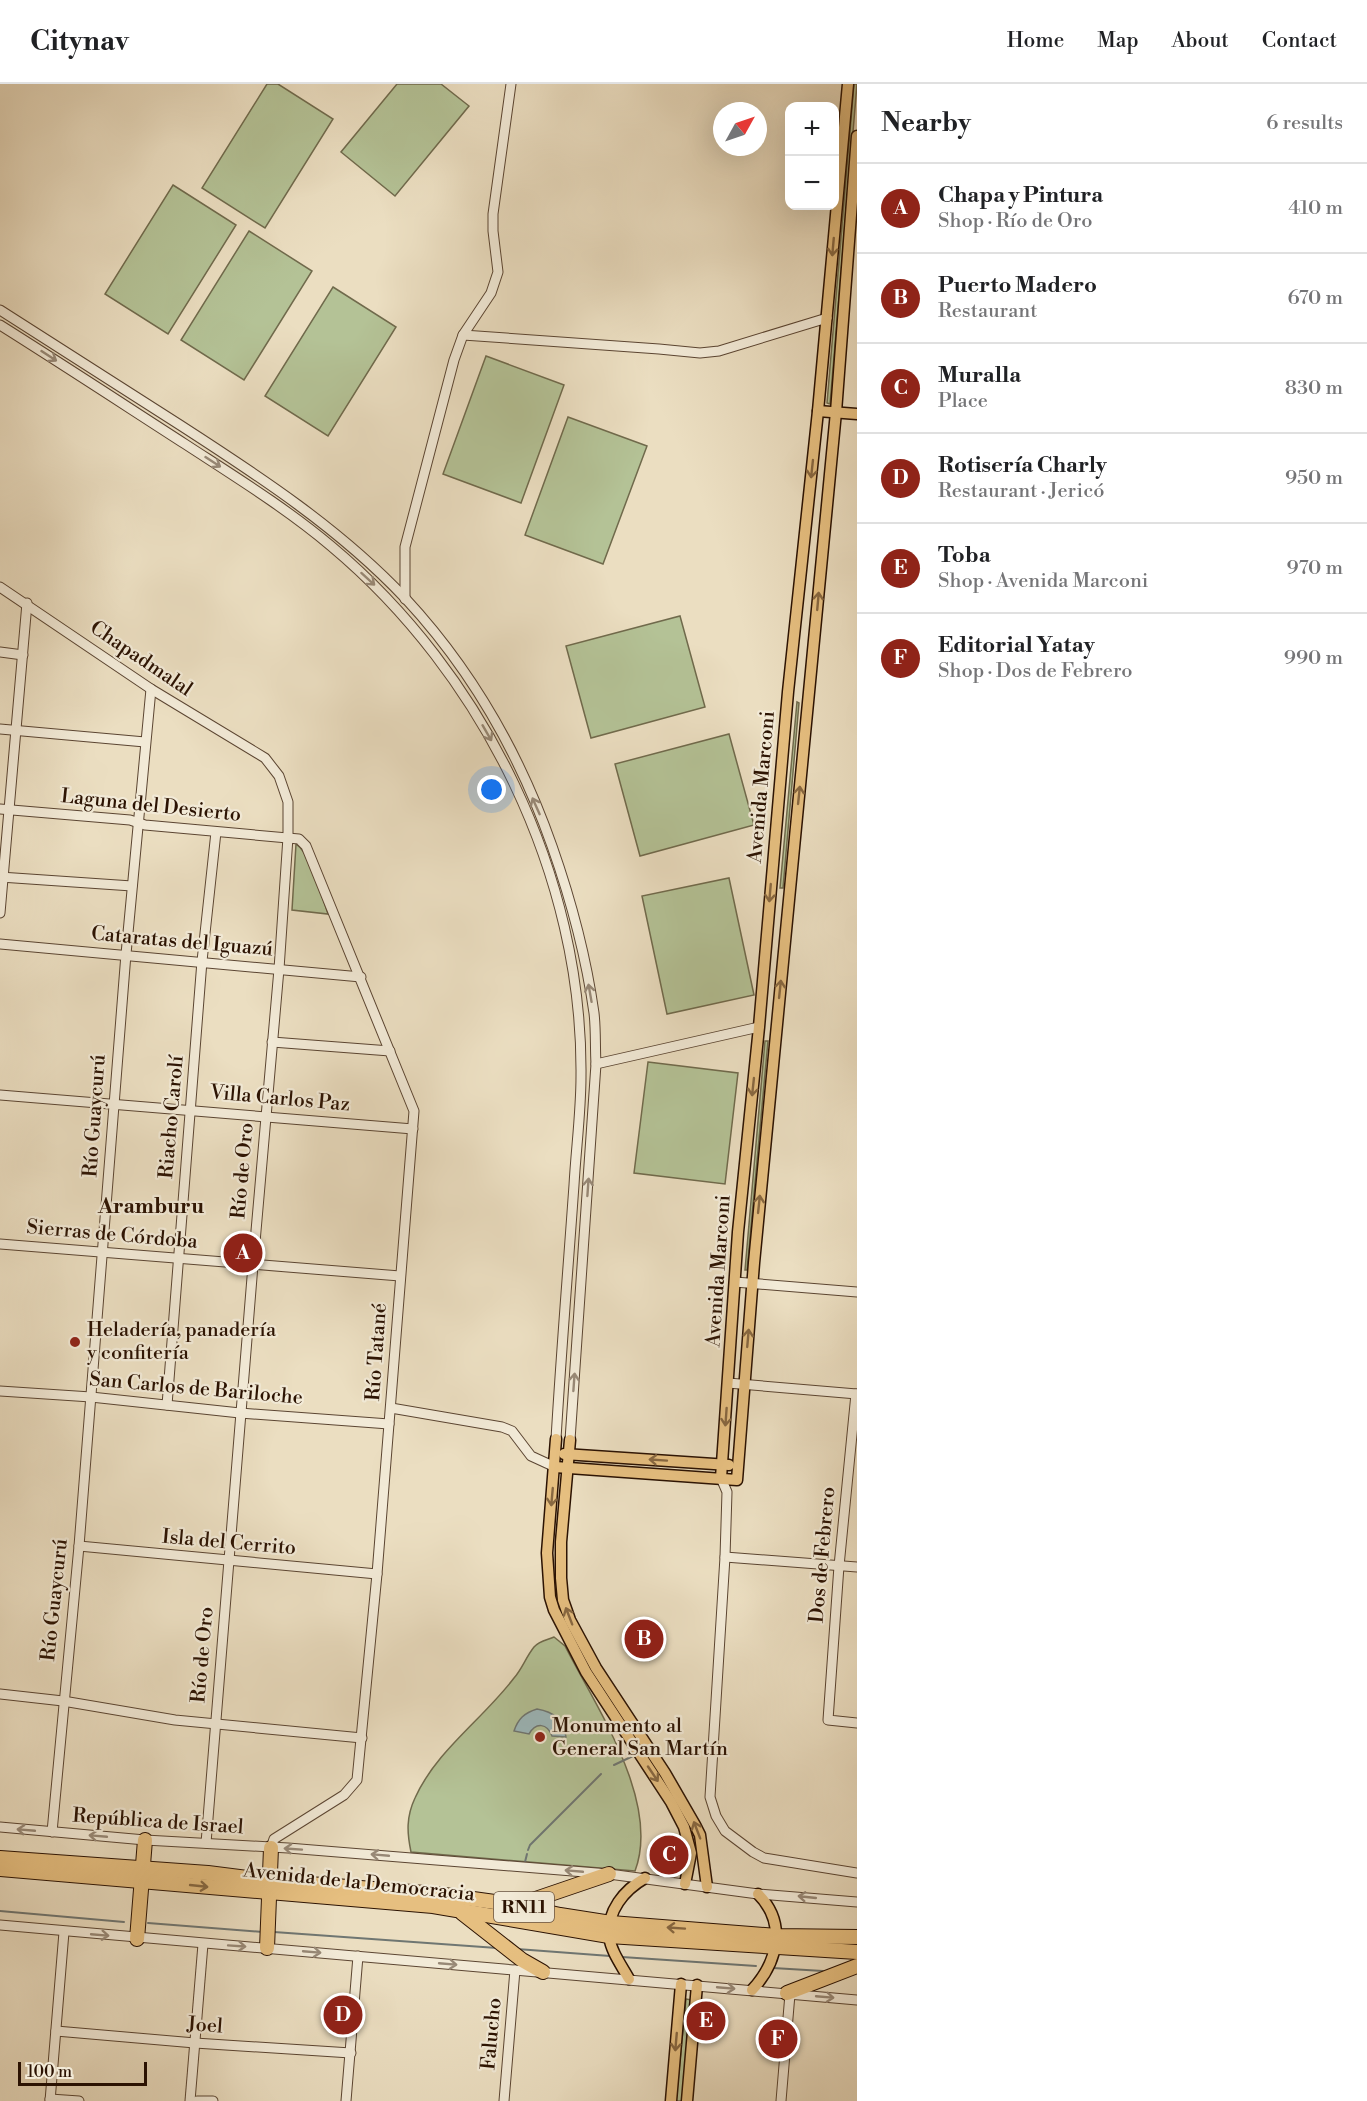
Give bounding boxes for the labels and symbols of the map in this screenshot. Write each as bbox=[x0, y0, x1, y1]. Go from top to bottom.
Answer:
north arrow bbox=[713, 102, 767, 156]
one-way arrow bbox=[827, 236, 838, 256]
one-way arrow bbox=[40, 351, 57, 363]
one-way arrow bbox=[204, 456, 221, 468]
one-way arrow bbox=[806, 458, 817, 478]
one-way arrow bbox=[361, 572, 376, 586]
one-way arrow bbox=[813, 592, 824, 612]
street label: Chapadmalal bbox=[85, 616, 197, 703]
street label: Avenida Marconi bbox=[743, 709, 781, 865]
one-way arrow bbox=[481, 724, 493, 741]
your location bbox=[477, 775, 506, 804]
street label: Laguna del Desierto bbox=[60, 784, 242, 828]
one-way arrow bbox=[794, 786, 805, 806]
one-way arrow bbox=[530, 797, 542, 815]
one-way arrow bbox=[764, 882, 775, 902]
street label: Cataratas del Iguazú bbox=[90, 922, 275, 962]
one-way arrow bbox=[775, 980, 786, 1000]
one-way arrow bbox=[585, 983, 596, 1003]
street label: Río Guaycurú bbox=[78, 1053, 112, 1178]
street label: Riacho Carolí bbox=[154, 1053, 190, 1180]
one-way arrow bbox=[747, 1077, 758, 1097]
street label: Villa Carlos Paz bbox=[208, 1080, 351, 1118]
street label: Río de Oro bbox=[226, 1122, 260, 1220]
one-way arrow bbox=[582, 1178, 593, 1198]
district label: Aramburu bbox=[97, 1194, 204, 1220]
street label: Avenida Marconi bbox=[701, 1194, 737, 1349]
one-way arrow bbox=[754, 1195, 765, 1215]
street label: Sierras de Córdoba bbox=[25, 1215, 200, 1255]
pin: A bbox=[224, 1230, 262, 1276]
street label: Río Tatané bbox=[361, 1302, 393, 1402]
place label: Heladería, panadería y confitería bbox=[86, 1318, 277, 1366]
one-way arrow bbox=[743, 1329, 754, 1349]
marker: Heladería, panadería y confitería bbox=[68, 1335, 82, 1349]
street label: San Carlos de Bariloche bbox=[88, 1367, 304, 1411]
one-way arrow bbox=[569, 1372, 580, 1392]
one-way arrow bbox=[720, 1406, 731, 1426]
one-way arrow bbox=[649, 1454, 669, 1465]
street label: Dos de Febrero bbox=[805, 1486, 841, 1624]
one-way arrow bbox=[546, 1487, 557, 1506]
street label: Isla del Cerrito bbox=[161, 1525, 297, 1561]
street label: Río Guaycurú bbox=[36, 1537, 74, 1663]
street label: Río de Oro bbox=[186, 1606, 220, 1704]
one-way arrow bbox=[563, 1607, 574, 1626]
pin: B bbox=[624, 1616, 664, 1662]
place label: Monumento al General San Martín bbox=[552, 1714, 728, 1762]
marker: Monumento al General San Martín bbox=[533, 1730, 547, 1744]
one-way arrow bbox=[647, 1765, 659, 1782]
street label: República de Israel bbox=[72, 1804, 245, 1840]
one-way arrow bbox=[690, 1821, 701, 1839]
one-way arrow bbox=[16, 1824, 36, 1835]
one-way arrow bbox=[89, 1830, 109, 1841]
pin: C bbox=[650, 1832, 688, 1878]
one-way arrow bbox=[283, 1843, 303, 1854]
one-way arrow bbox=[371, 1850, 391, 1861]
street label: Avenida de la Democracia bbox=[241, 1858, 477, 1908]
one-way arrow bbox=[565, 1865, 585, 1876]
one-way arrow bbox=[188, 1881, 208, 1892]
one-way arrow bbox=[798, 1891, 818, 1902]
road number: RN11 bbox=[494, 1892, 554, 1922]
one-way arrow bbox=[667, 1922, 687, 1933]
one-way arrow bbox=[90, 1930, 109, 1941]
one-way arrow bbox=[226, 1941, 246, 1952]
one-way arrow bbox=[302, 1947, 322, 1958]
one-way arrow bbox=[437, 1959, 457, 1970]
one-way arrow bbox=[715, 1983, 735, 1994]
pin: D bbox=[324, 1992, 362, 2038]
one-way arrow bbox=[815, 1992, 835, 2003]
street label: Falucho bbox=[476, 1997, 508, 2071]
pin: E bbox=[686, 1998, 726, 2044]
street label: Joel bbox=[185, 2012, 224, 2040]
pin: F bbox=[758, 2016, 798, 2062]
one-way arrow bbox=[670, 2032, 681, 2052]
scale bar bbox=[18, 2059, 147, 2086]

